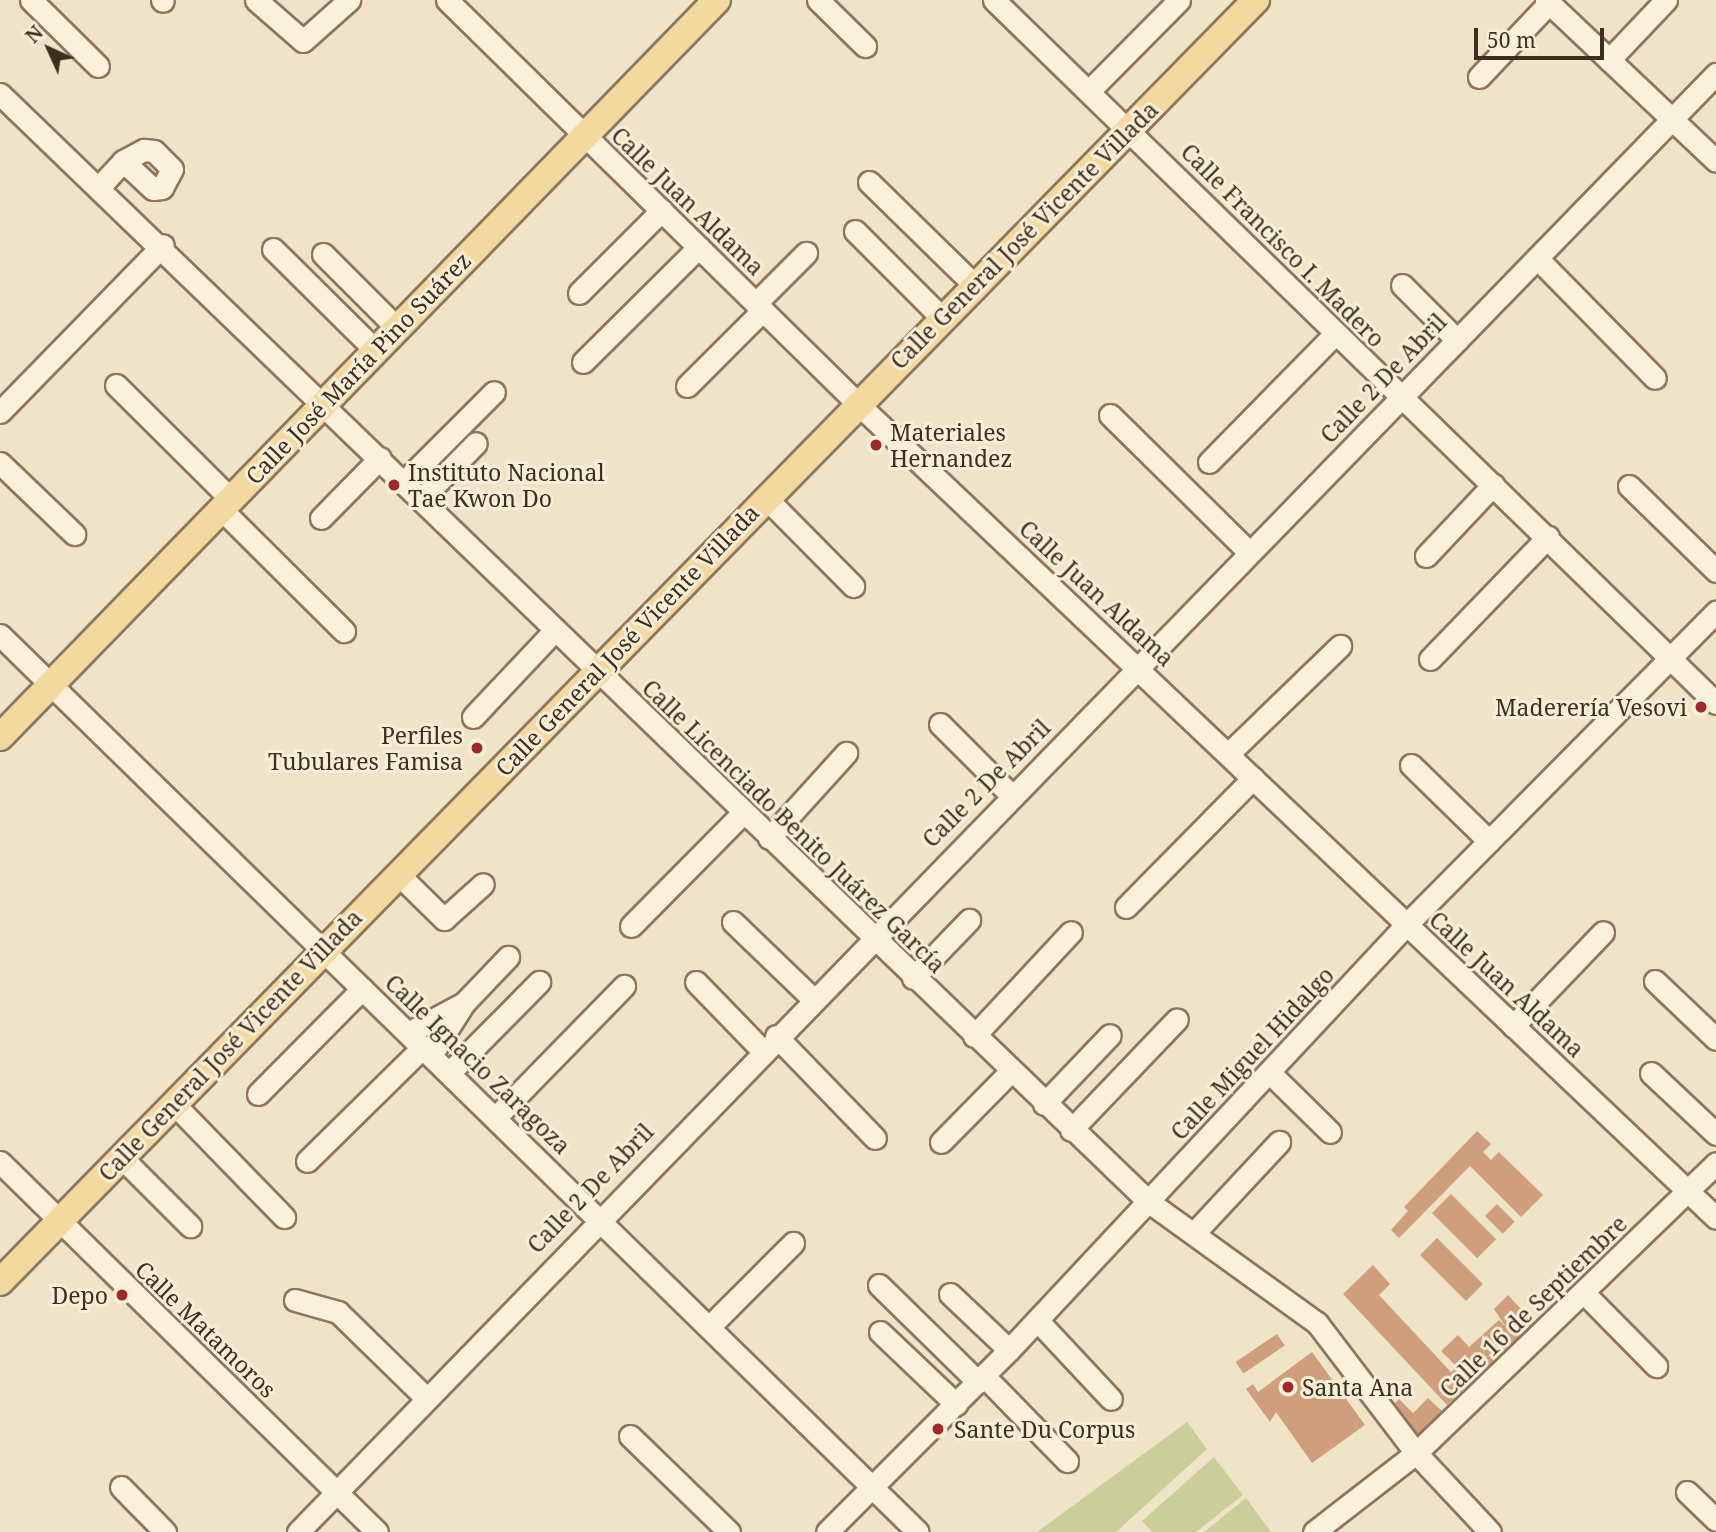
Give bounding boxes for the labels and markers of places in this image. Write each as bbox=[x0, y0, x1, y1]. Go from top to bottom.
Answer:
place label: Materiales Hernandez bbox=[890, 418, 1012, 472]
marker: Materiales Hernandez bbox=[868, 437, 884, 453]
place label: Instituto Nacional Tae Kwon Do bbox=[408, 458, 605, 512]
marker: Instituto Nacional Tae Kwon Do bbox=[386, 477, 402, 493]
place label: Maderería Vesovi bbox=[1495, 693, 1687, 721]
marker: Maderería Vesovi bbox=[1693, 699, 1709, 715]
place label: Perfiles Tubulares Famisa bbox=[268, 721, 463, 775]
marker: Perfiles Tubulares Famisa bbox=[469, 740, 485, 756]
place label: Depo bbox=[52, 1281, 108, 1309]
marker: Depo bbox=[114, 1287, 130, 1303]
place label: Santa Ana bbox=[1302, 1373, 1413, 1401]
marker: Santa Ana bbox=[1280, 1379, 1296, 1395]
place label: Sante Du Corpus bbox=[954, 1415, 1135, 1443]
marker: Sante Du Corpus bbox=[928, 1419, 948, 1439]

